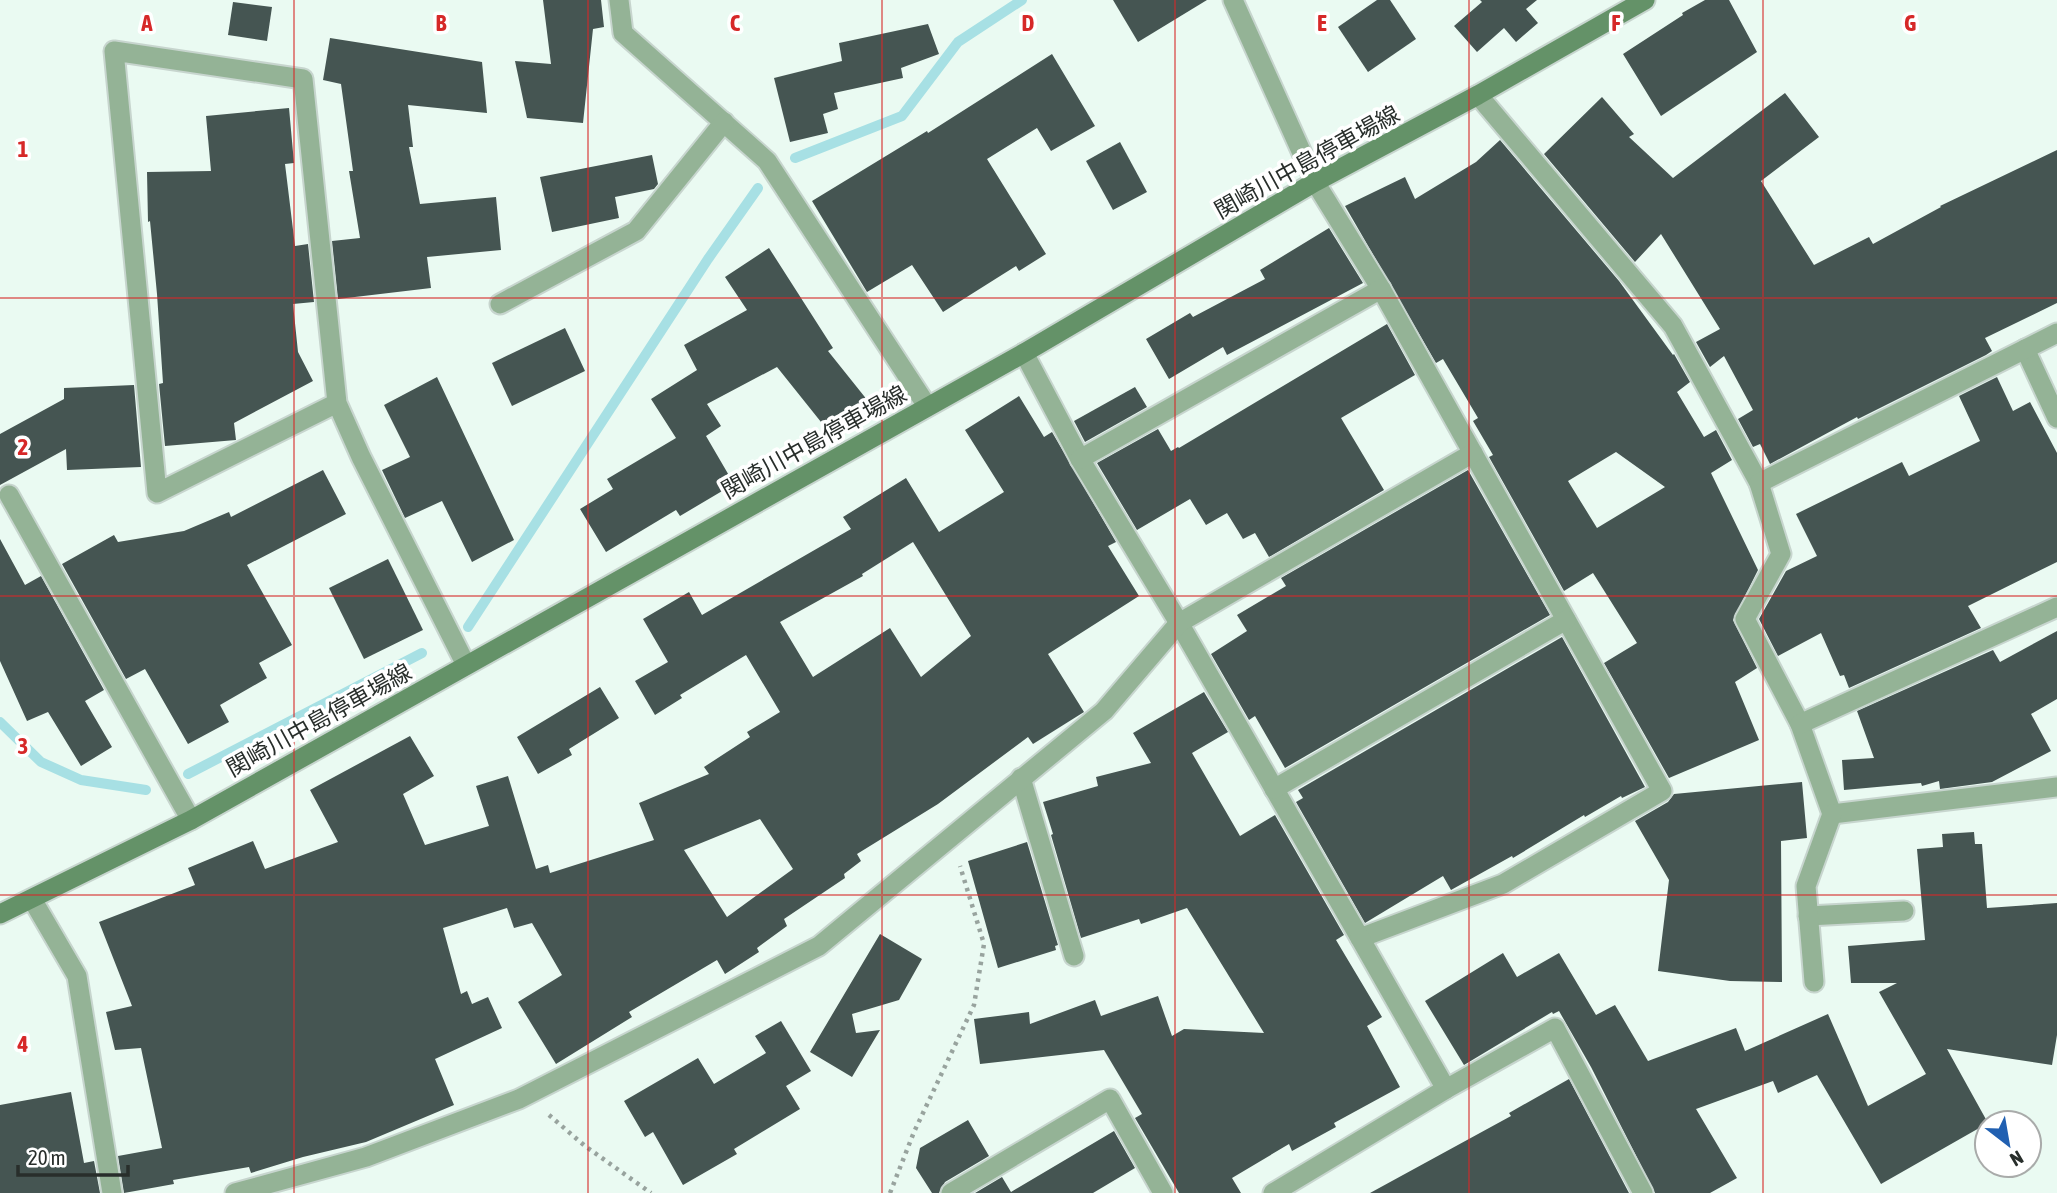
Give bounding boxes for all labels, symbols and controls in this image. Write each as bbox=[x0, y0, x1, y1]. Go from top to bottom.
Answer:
text: A bbox=[140, 10, 153, 36]
text: B bbox=[436, 10, 447, 36]
text: C bbox=[730, 10, 741, 36]
text: D bbox=[1022, 10, 1035, 36]
text: E bbox=[1317, 10, 1327, 36]
text: F bbox=[1611, 10, 1621, 36]
text: G bbox=[1904, 10, 1916, 36]
street label: 関崎川中島停車場線 bbox=[1210, 100, 1404, 224]
text: 1 bbox=[18, 136, 29, 162]
street label: 関崎川中島停車場線 bbox=[717, 380, 911, 504]
text: 2 bbox=[18, 434, 28, 460]
street label: 関崎川中島停車場線 bbox=[222, 658, 416, 782]
text: 3 bbox=[18, 733, 28, 759]
text: 4 bbox=[17, 1031, 29, 1057]
north arrow bbox=[1973, 1109, 2043, 1179]
scale bar bbox=[18, 1134, 128, 1178]
text: 20 m bbox=[28, 1145, 66, 1169]
text: N bbox=[2006, 1146, 2027, 1171]

